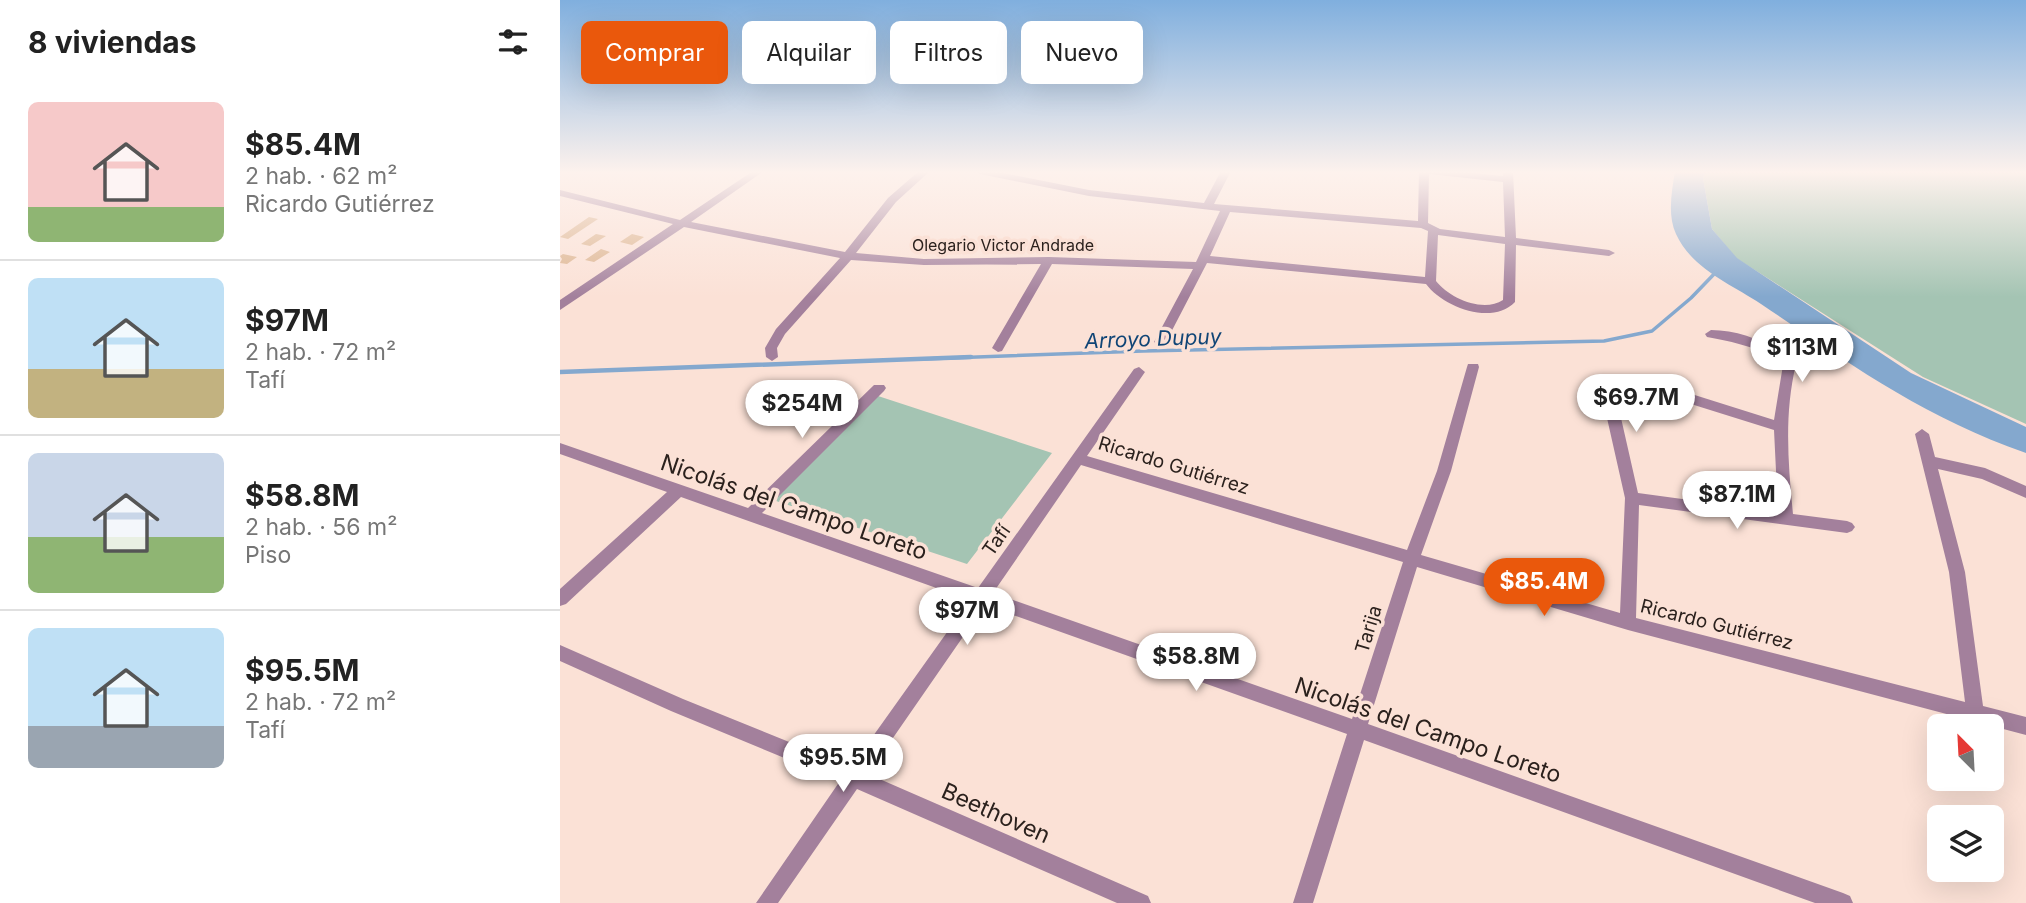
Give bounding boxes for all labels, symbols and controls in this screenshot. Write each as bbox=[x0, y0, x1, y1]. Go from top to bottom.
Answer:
chip: Comprar bbox=[581, 21, 728, 84]
chip: Alquilar bbox=[742, 21, 876, 84]
chip: Filtros bbox=[890, 21, 1007, 84]
chip: Nuevo bbox=[1021, 21, 1143, 84]
icon: filters bbox=[494, 23, 532, 61]
text: 8 viviendas bbox=[28, 24, 197, 60]
text: $85.4M bbox=[245, 126, 361, 162]
icon: home bbox=[84, 130, 168, 214]
text: 2 hab. · 62 m² bbox=[245, 162, 397, 190]
text: Ricardo Gutiérrez bbox=[245, 190, 435, 218]
street label: Olegario Victor Andrade bbox=[912, 235, 1094, 255]
text: $97M bbox=[245, 302, 329, 338]
icon: home bbox=[84, 306, 168, 390]
water label: Arroyo Dupuy bbox=[1083, 324, 1223, 353]
pin: $113M bbox=[1753, 324, 1851, 384]
text: $113M bbox=[1766, 333, 1838, 361]
text: 2 hab. · 72 m² bbox=[245, 338, 396, 366]
text: Tafí bbox=[245, 366, 285, 394]
pin: $69.7M bbox=[1579, 374, 1693, 434]
pin: $254M bbox=[753, 380, 851, 440]
text: $69.7M bbox=[1593, 383, 1679, 411]
text: $254M bbox=[761, 389, 843, 417]
street label: Ricardo Gutiérrez bbox=[1096, 432, 1252, 499]
street label: Nicolás del Campo Loreto bbox=[657, 448, 931, 566]
pin: $87.1M bbox=[1680, 472, 1794, 531]
text: $58.8M bbox=[245, 477, 359, 513]
text: $87.1M bbox=[1698, 480, 1776, 508]
icon: home bbox=[84, 481, 168, 565]
text: 2 hab. · 56 m² bbox=[245, 513, 397, 541]
street label: Tafí bbox=[977, 520, 1016, 560]
text: Piso bbox=[245, 541, 291, 569]
pin: $85.4M bbox=[1487, 558, 1601, 618]
text: $85.4M bbox=[1500, 567, 1588, 595]
pin: $97M bbox=[926, 588, 1008, 647]
street label: Ricardo Gutiérrez bbox=[1638, 594, 1796, 655]
text: $97M bbox=[935, 596, 999, 624]
street label: Tarija bbox=[1350, 602, 1387, 656]
pin: $58.8M bbox=[1139, 634, 1253, 693]
text: $58.8M bbox=[1152, 642, 1240, 670]
text: $95.5M bbox=[245, 652, 360, 688]
icon: home bbox=[84, 656, 168, 740]
street label: Nicolás del Campo Loreto bbox=[1291, 671, 1565, 789]
text: 2 hab. · 72 m² bbox=[245, 688, 396, 716]
north arrow bbox=[1927, 714, 2004, 791]
map controls bbox=[1927, 714, 2004, 882]
text: Tafí bbox=[245, 716, 285, 744]
pin: $95.5M bbox=[786, 734, 900, 794]
text: $95.5M bbox=[799, 743, 887, 771]
street label: Beethoven bbox=[937, 777, 1055, 849]
button: layers bbox=[1927, 805, 2004, 882]

